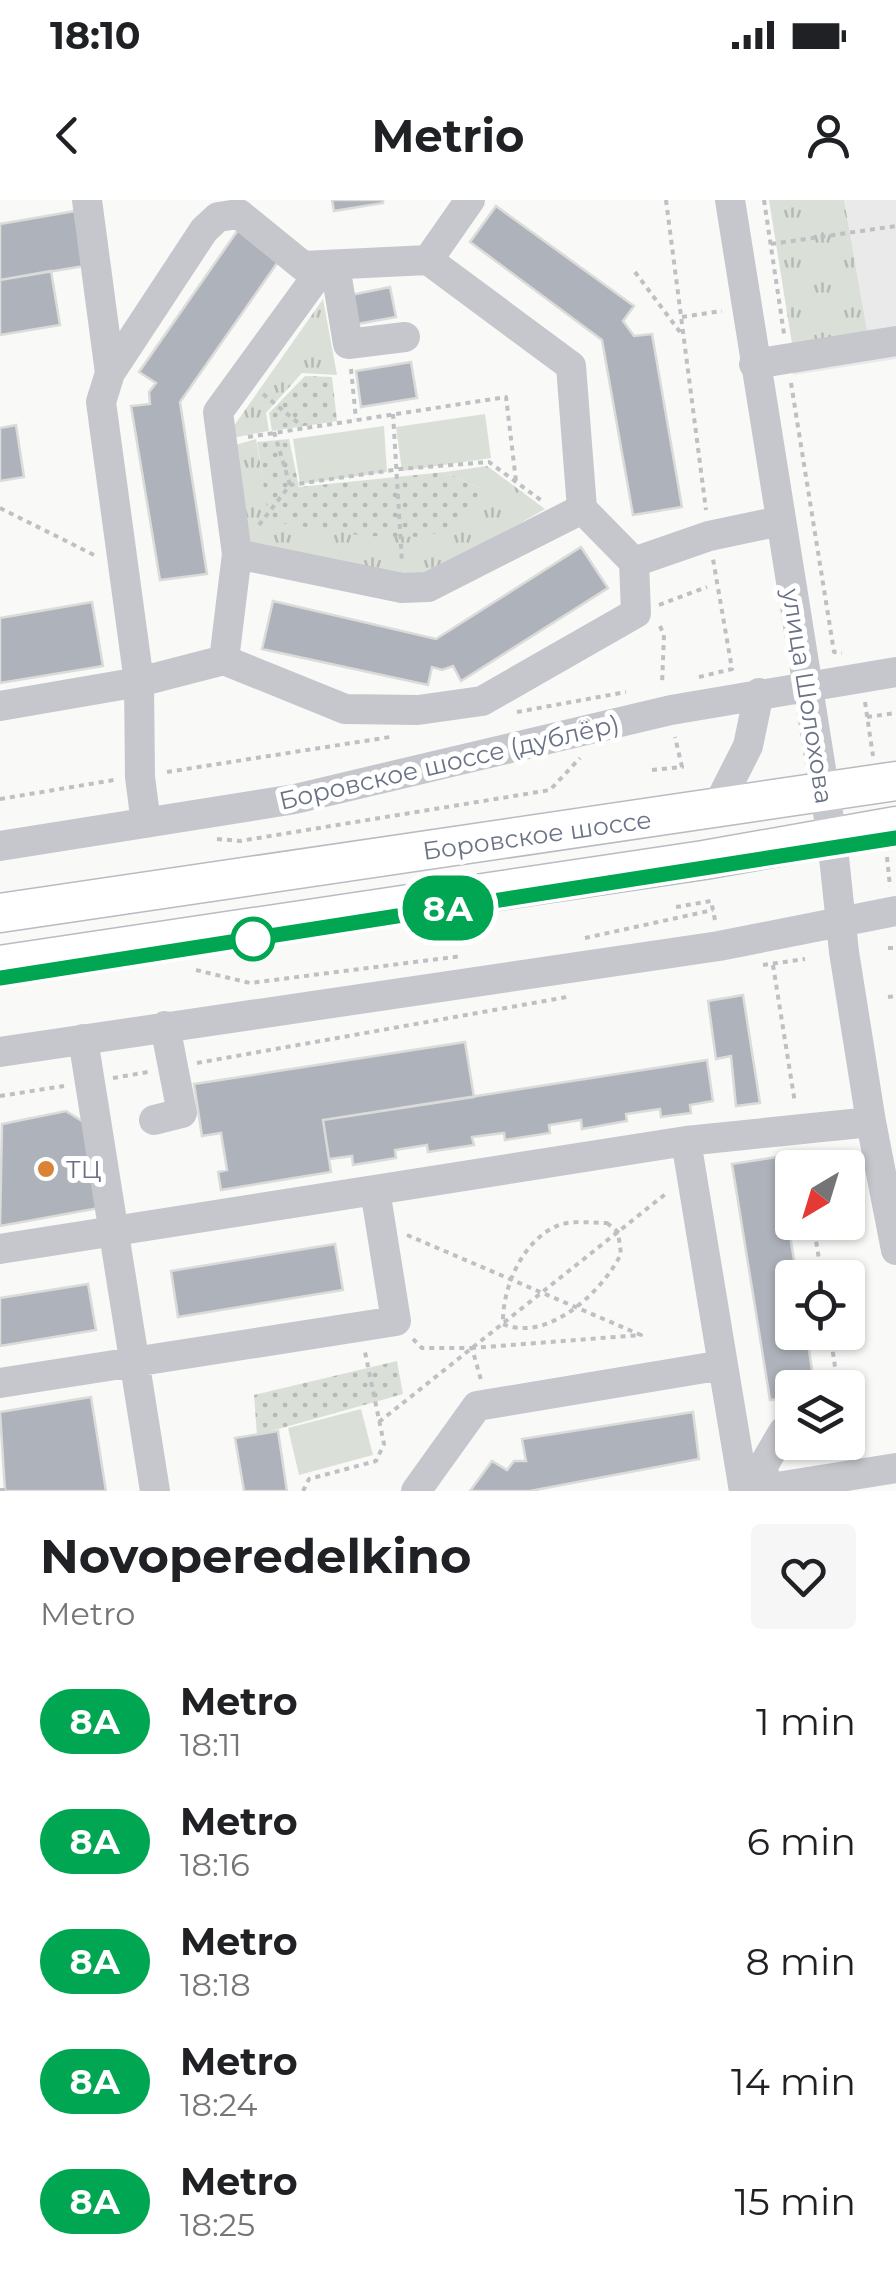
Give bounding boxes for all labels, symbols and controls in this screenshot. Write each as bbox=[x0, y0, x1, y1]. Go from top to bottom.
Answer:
text: 18:10 bbox=[50, 12, 141, 59]
icon: back bbox=[40, 108, 95, 163]
text: Metrio bbox=[371, 108, 525, 163]
icon: person bbox=[801, 108, 856, 163]
street label: улица Шолохова bbox=[776, 585, 840, 806]
street label: Боровское шоссе (дублёр) bbox=[276, 708, 622, 816]
street label: Боровское шоссе bbox=[421, 804, 653, 866]
line badge: 8А bbox=[403, 876, 493, 940]
text: 8А bbox=[423, 887, 473, 930]
unlabelled marker bbox=[232, 918, 274, 960]
north arrow bbox=[775, 1150, 865, 1240]
map controls bbox=[775, 1150, 865, 1460]
place label: ТЦ bbox=[66, 1154, 101, 1184]
marker: ТЦ bbox=[35, 1158, 57, 1180]
button: locate bbox=[775, 1260, 865, 1350]
button: layers bbox=[775, 1370, 865, 1460]
button: heart bbox=[751, 1524, 856, 1629]
text: Novoperedelkino bbox=[40, 1527, 472, 1585]
text: Metro bbox=[40, 1594, 135, 1633]
text: Metro bbox=[180, 1678, 298, 1725]
text: 1 min bbox=[756, 1698, 856, 1745]
text: 8А bbox=[70, 1700, 120, 1743]
text: 18:11 bbox=[180, 1725, 242, 1764]
text: Metro bbox=[180, 1798, 298, 1845]
text: 6 min bbox=[747, 1818, 856, 1865]
text: 8А bbox=[70, 1820, 120, 1863]
text: 18:16 bbox=[180, 1845, 250, 1884]
text: Metro bbox=[180, 1918, 298, 1965]
text: 8 min bbox=[746, 1938, 856, 1985]
text: 8А bbox=[70, 1940, 120, 1983]
text: 18:18 bbox=[180, 1965, 251, 2004]
text: Metro bbox=[180, 2038, 298, 2085]
text: 14 min bbox=[731, 2058, 856, 2105]
text: 8А bbox=[70, 2060, 120, 2103]
text: 18:24 bbox=[180, 2085, 257, 2124]
text: Metro bbox=[180, 2158, 298, 2205]
text: 15 min bbox=[735, 2178, 856, 2225]
text: 8А bbox=[70, 2180, 120, 2223]
text: 18:25 bbox=[180, 2205, 255, 2244]

